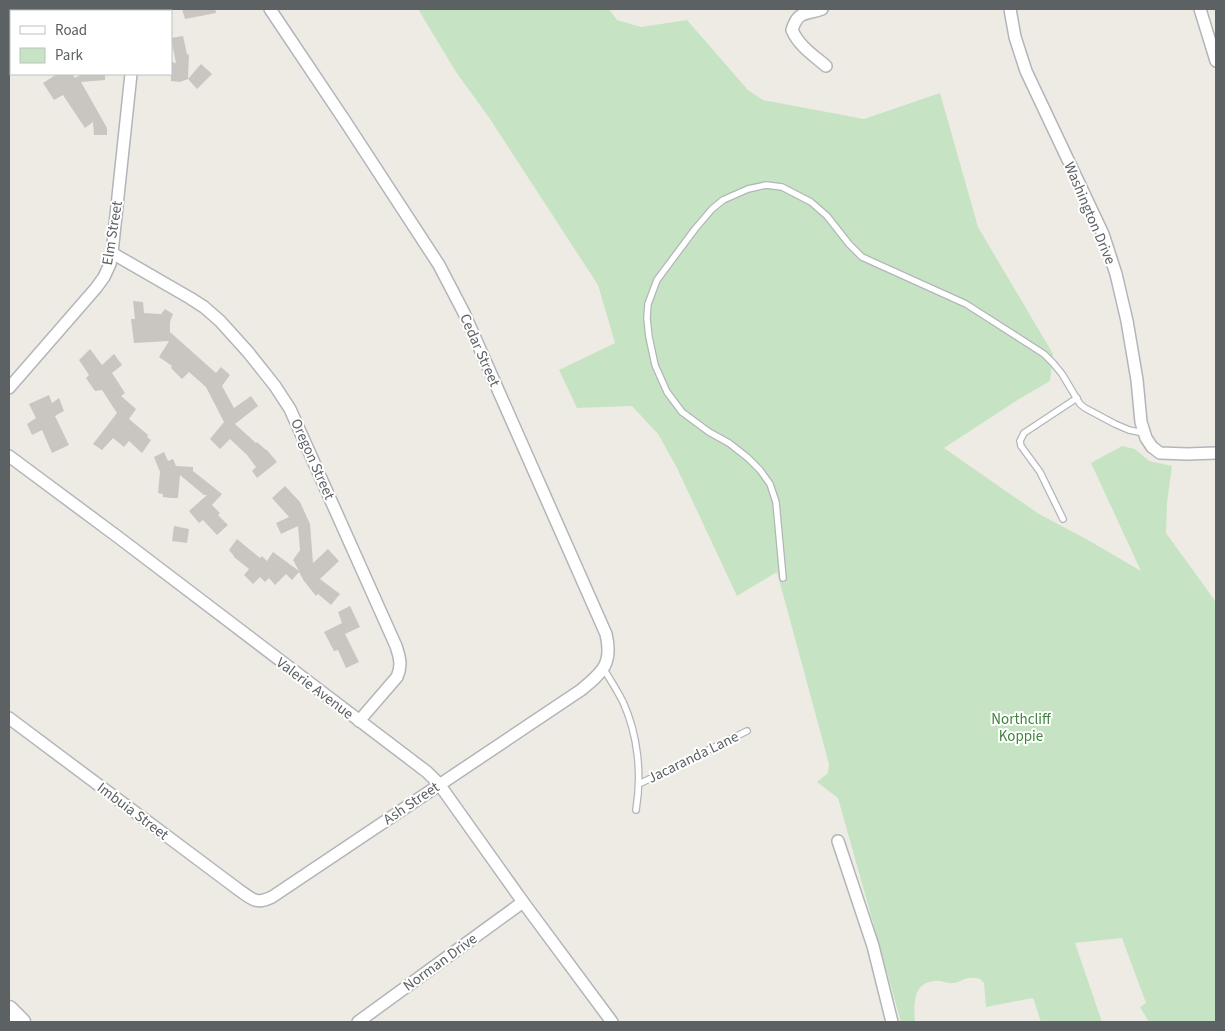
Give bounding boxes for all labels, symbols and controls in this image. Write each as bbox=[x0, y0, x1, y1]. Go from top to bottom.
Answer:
legend bbox=[10, 10, 172, 75]
text: Road bbox=[55, 20, 87, 41]
text: Park bbox=[55, 45, 84, 66]
street label: Washington Drive bbox=[1058, 159, 1121, 268]
street label: Elm Street bbox=[97, 199, 128, 267]
street label: Cedar Street bbox=[454, 310, 505, 390]
street label: Oregon Street bbox=[285, 415, 340, 503]
street label: Valerie Avenue bbox=[272, 652, 358, 724]
park label: Northcliff Koppie bbox=[991, 709, 1052, 747]
street label: Jacaranda Lane bbox=[644, 726, 742, 789]
street label: Ash Street bbox=[379, 777, 443, 830]
street label: Imbuia Street bbox=[93, 778, 173, 845]
street label: Norman Drive bbox=[399, 928, 482, 996]

